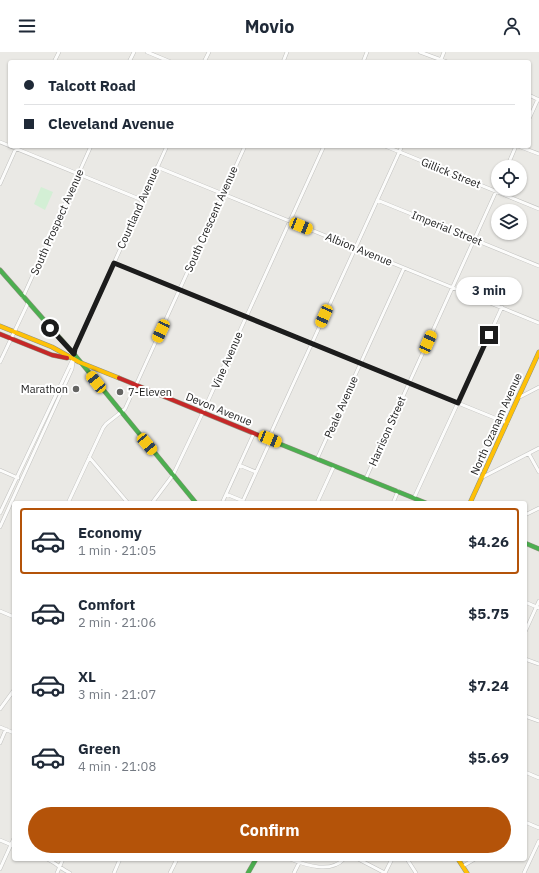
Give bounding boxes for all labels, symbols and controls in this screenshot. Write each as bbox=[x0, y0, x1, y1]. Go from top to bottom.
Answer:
icon: menu bbox=[16, 15, 38, 37]
text: Movio bbox=[245, 15, 294, 38]
icon: person bbox=[501, 15, 523, 37]
text: Talcott Road bbox=[48, 76, 136, 95]
text: Cleveland Avenue bbox=[48, 114, 174, 133]
street label: Gillick Street bbox=[419, 155, 483, 191]
map controls bbox=[491, 160, 527, 240]
button: locate bbox=[491, 160, 527, 196]
street label: South Crescent Avenue bbox=[181, 164, 241, 274]
street label: Courtland Avenue bbox=[114, 165, 162, 251]
street label: South Prospect Avenue bbox=[27, 167, 87, 277]
button: layers bbox=[491, 204, 527, 240]
street label: Imperial Street bbox=[410, 207, 484, 249]
car bbox=[288, 216, 314, 236]
street label: Albion Avenue bbox=[324, 229, 394, 269]
callout: 3 min bbox=[456, 277, 522, 305]
text: 3 min bbox=[472, 282, 506, 299]
car bbox=[314, 303, 334, 329]
car bbox=[150, 318, 172, 344]
route start bbox=[41, 319, 59, 337]
route end bbox=[480, 326, 498, 344]
street label: Vine Avenue bbox=[208, 329, 246, 391]
car bbox=[418, 329, 438, 355]
car bbox=[84, 369, 108, 395]
street label: North Ozanam Avenue bbox=[467, 371, 525, 477]
street label: Peale Avenue bbox=[321, 374, 361, 440]
place label: Marathon bbox=[21, 382, 68, 396]
marker: Marathon bbox=[71, 384, 81, 394]
place label: 7-Eleven bbox=[128, 385, 172, 399]
marker: 7-Eleven bbox=[115, 387, 125, 397]
street label: Devon Avenue bbox=[184, 389, 254, 429]
street label: Harrison Street bbox=[365, 394, 409, 468]
car bbox=[257, 429, 283, 449]
car bbox=[135, 431, 159, 457]
icon: car bbox=[30, 523, 66, 559]
text: Economy bbox=[78, 523, 142, 542]
text: $4.26 bbox=[468, 532, 509, 551]
text: 1 min · 21:05 bbox=[78, 542, 156, 559]
icon: car bbox=[30, 595, 66, 631]
text: Comfort bbox=[78, 595, 135, 614]
text: $5.75 bbox=[468, 604, 509, 623]
text: 2 min · 21:06 bbox=[78, 614, 156, 631]
icon: car bbox=[30, 667, 66, 703]
text: XL bbox=[78, 667, 96, 686]
text: $7.24 bbox=[468, 676, 509, 695]
text: 3 min · 21:07 bbox=[78, 686, 156, 703]
icon: car bbox=[30, 739, 66, 775]
text: Green bbox=[78, 739, 121, 758]
text: $5.69 bbox=[468, 748, 509, 767]
text: 4 min · 21:08 bbox=[78, 758, 156, 775]
button: Confirm bbox=[28, 807, 511, 853]

